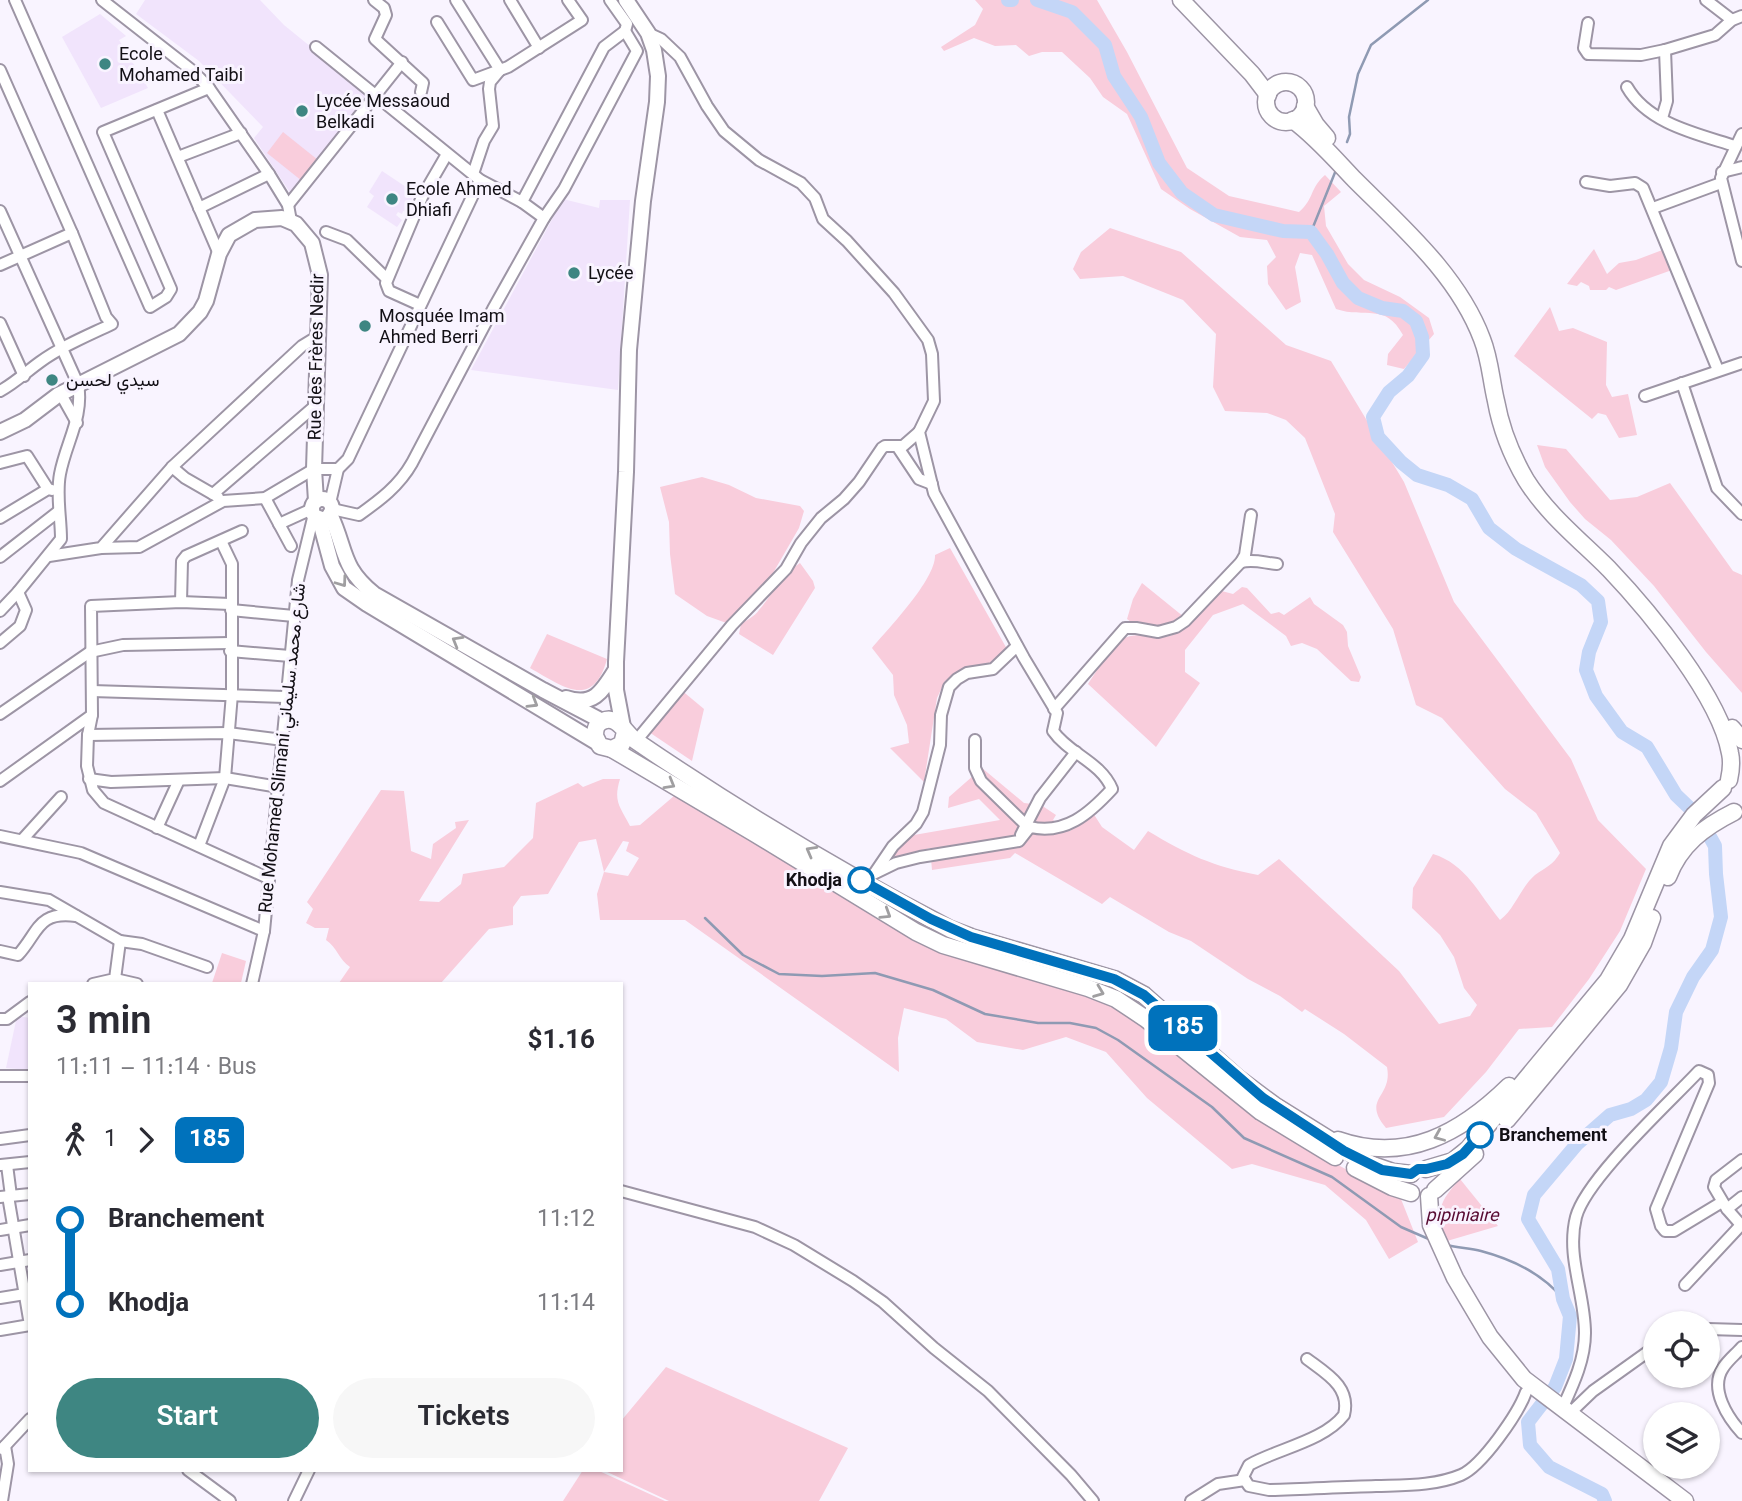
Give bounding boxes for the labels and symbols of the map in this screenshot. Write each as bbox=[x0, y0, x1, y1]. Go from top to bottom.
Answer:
place label: Ecole Mohamed Taibi bbox=[119, 42, 243, 91]
marker: Ecole Mohamed Taibi bbox=[97, 56, 113, 72]
place label: Lycée Messaoud Belkadi bbox=[316, 89, 450, 138]
marker: Lycée Messaoud Belkadi bbox=[294, 103, 310, 119]
place label: Ecole Ahmed Dhiafi bbox=[406, 177, 512, 226]
marker: Ecole Ahmed Dhiafi bbox=[384, 191, 400, 207]
place label: Lycée bbox=[588, 261, 633, 289]
marker: Lycée bbox=[566, 265, 582, 281]
street label: Rue des Frères Nedir bbox=[303, 273, 333, 441]
place label: Mosquée Imam Ahmed Berri bbox=[379, 304, 505, 353]
marker: Mosquée Imam Ahmed Berri bbox=[357, 318, 373, 334]
place label: سيدي لحسن bbox=[66, 368, 159, 396]
marker: سيدي لحسن bbox=[44, 372, 60, 388]
one-way arrow bbox=[334, 574, 346, 586]
street label: Rue Mohamed Slimani شارع محمد سليماني bbox=[253, 582, 315, 915]
one-way arrow bbox=[451, 636, 464, 649]
one-way arrow bbox=[526, 695, 539, 708]
one-way arrow bbox=[663, 776, 676, 789]
one-way arrow bbox=[805, 846, 818, 859]
marker: Khodja bbox=[848, 867, 874, 893]
place label: Khodja bbox=[786, 868, 842, 896]
one-way arrow bbox=[878, 906, 891, 919]
one-way arrow bbox=[1092, 984, 1104, 998]
line badge: 185 bbox=[1143, 1005, 1223, 1051]
marker: Branchement bbox=[1467, 1122, 1493, 1148]
place label: Branchement bbox=[1499, 1123, 1607, 1151]
one-way arrow bbox=[1434, 1128, 1447, 1142]
park label: pipiniaire bbox=[1426, 1203, 1500, 1231]

